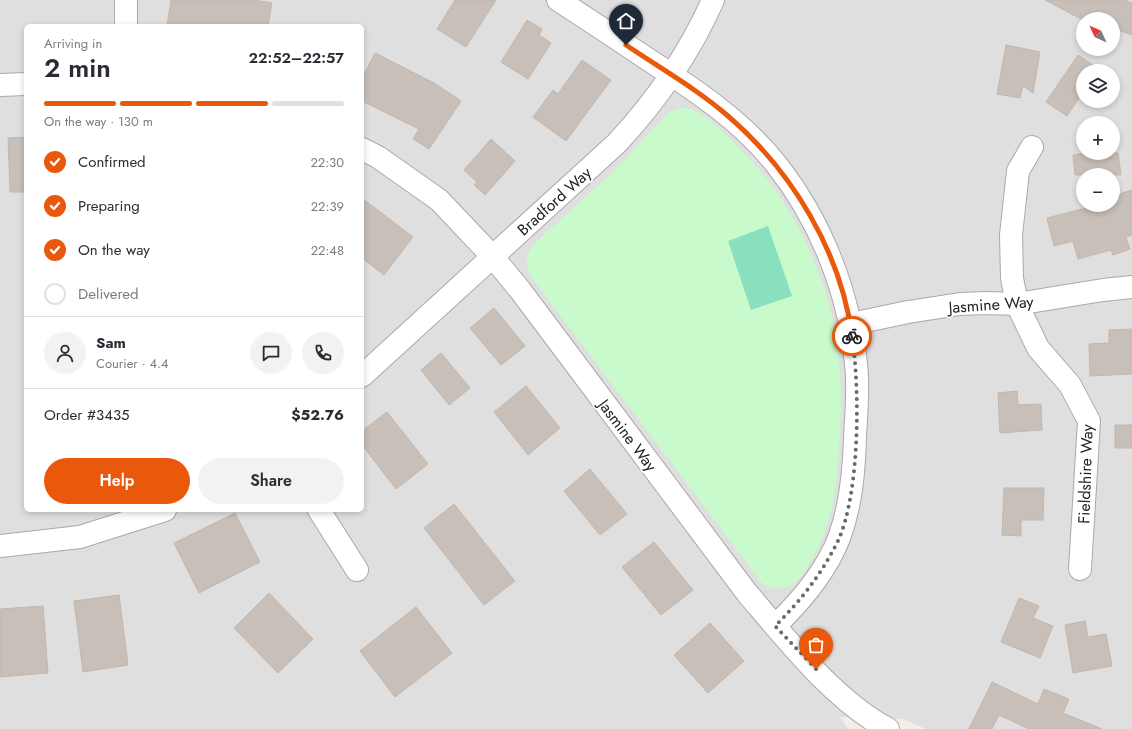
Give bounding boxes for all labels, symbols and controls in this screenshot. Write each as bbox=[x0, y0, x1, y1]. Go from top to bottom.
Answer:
pin bbox=[609, 4, 643, 45]
icon: home bbox=[615, 10, 637, 32]
north arrow bbox=[1076, 12, 1120, 56]
map controls bbox=[1076, 12, 1120, 212]
text: Arriving in bbox=[44, 34, 102, 53]
text: 22:52–22:57 bbox=[249, 47, 344, 69]
text: 2 min bbox=[44, 49, 111, 87]
button: layers bbox=[1076, 64, 1120, 108]
text: On the way · 130 m bbox=[44, 112, 153, 131]
button: + bbox=[1076, 116, 1120, 160]
icon: check bbox=[44, 151, 66, 173]
text: Confirmed bbox=[78, 151, 146, 173]
text: 22:30 bbox=[310, 153, 344, 172]
street label: Bradford Way bbox=[512, 161, 597, 241]
button: − bbox=[1076, 168, 1120, 212]
icon: check bbox=[44, 195, 66, 217]
text: Preparing bbox=[78, 195, 140, 217]
text: 22:39 bbox=[311, 197, 344, 216]
icon: check bbox=[44, 239, 66, 261]
text: On the way bbox=[78, 239, 150, 261]
text: 22:48 bbox=[311, 241, 344, 260]
text: Delivered bbox=[78, 283, 139, 305]
street label: Jasmine Way bbox=[946, 290, 1035, 319]
courier bbox=[832, 316, 872, 356]
icon: bike bbox=[841, 325, 863, 347]
button: person bbox=[44, 332, 86, 374]
text: Sam bbox=[96, 332, 126, 354]
button: chat bbox=[250, 332, 292, 374]
button: phone bbox=[302, 332, 344, 374]
text: Courier · 4.4 bbox=[96, 354, 169, 373]
street label: Jasmine Way bbox=[592, 393, 663, 477]
text: Order #3435 bbox=[44, 404, 130, 426]
text: $52.76 bbox=[291, 404, 344, 426]
street label: Fieldshire Way bbox=[1072, 423, 1099, 524]
button: Help bbox=[44, 458, 190, 504]
button: Share bbox=[198, 458, 344, 504]
pin bbox=[799, 628, 833, 669]
icon: bag bbox=[805, 634, 827, 656]

